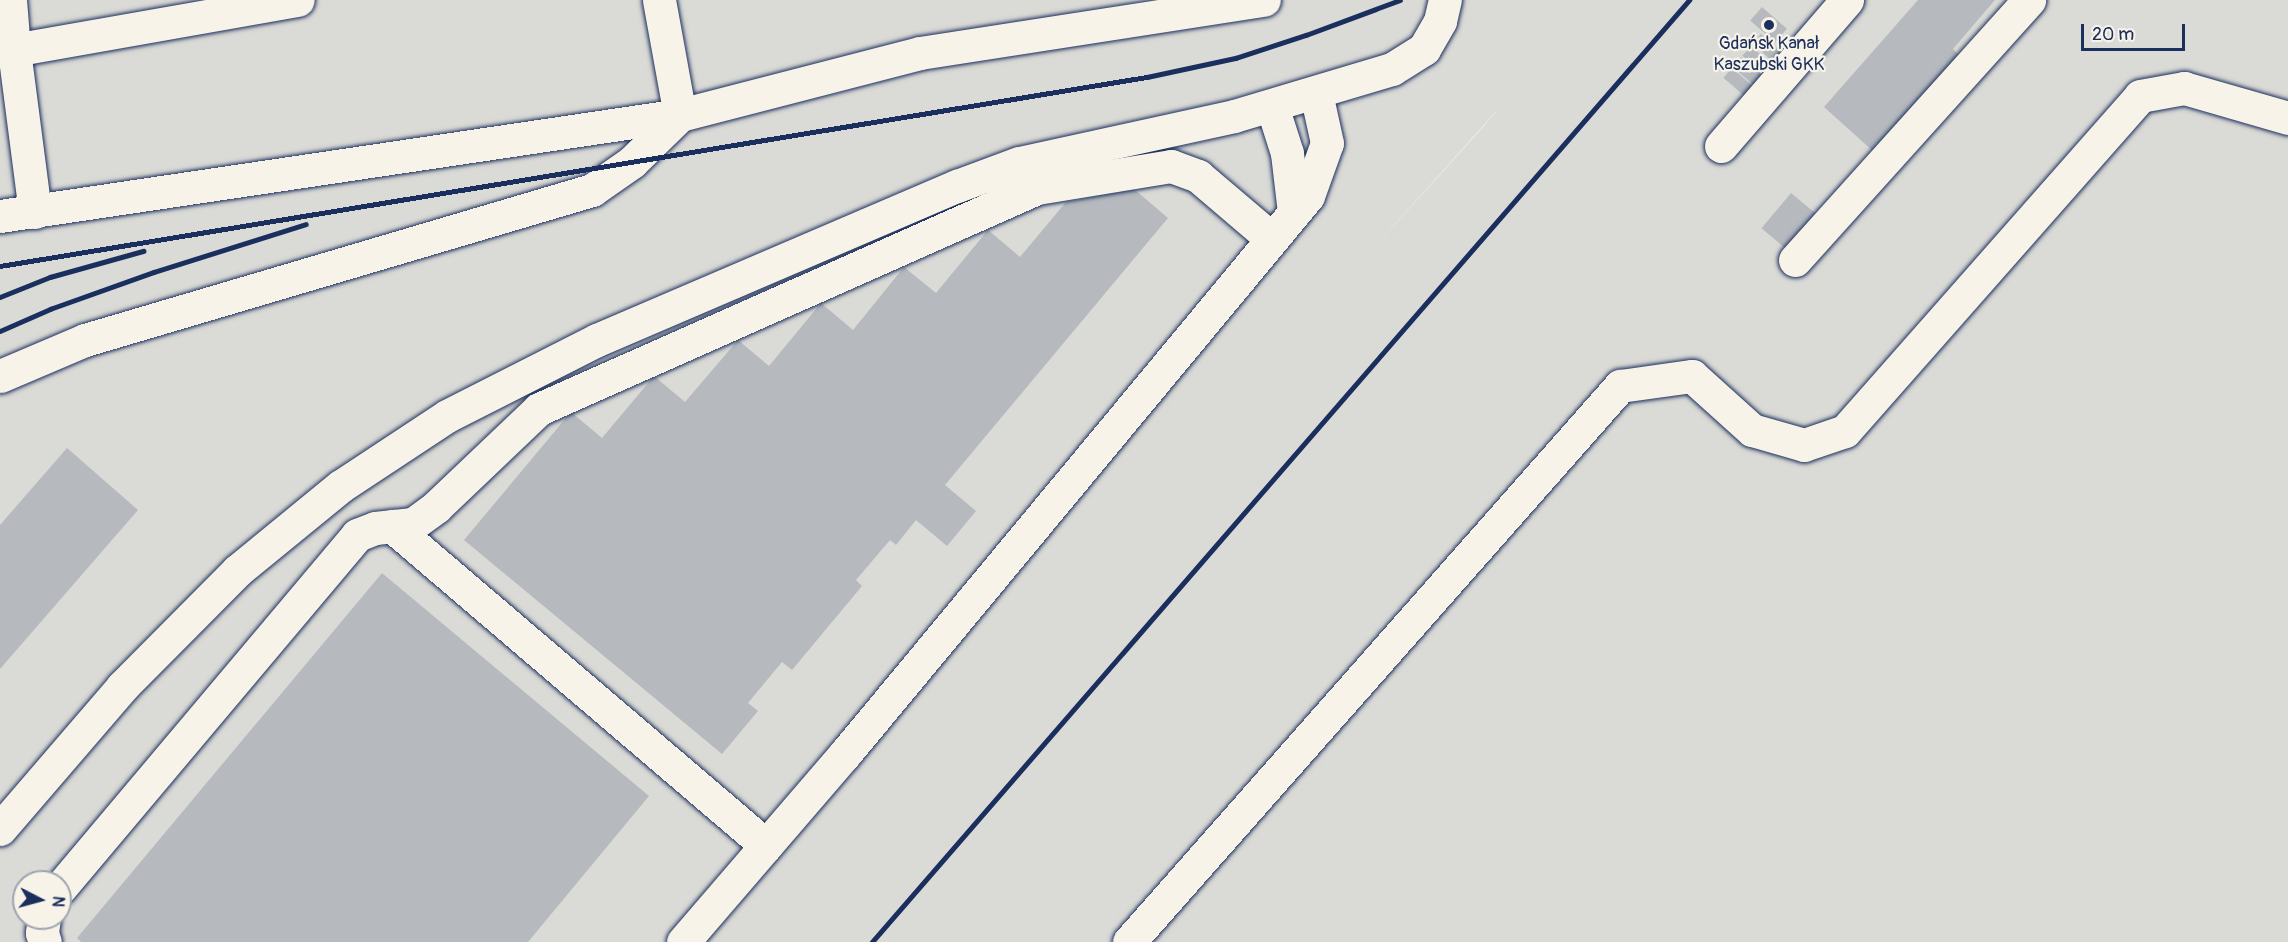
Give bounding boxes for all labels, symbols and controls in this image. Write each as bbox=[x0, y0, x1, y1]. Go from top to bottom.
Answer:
scale bar bbox=[2084, 12, 2188, 50]
marker: Gdańsk Kanał Kaszubski GKK bbox=[1762, 18, 1776, 32]
text: 20 m bbox=[2092, 23, 2134, 46]
place label: Gdańsk Kanał Kaszubski GKK bbox=[1714, 34, 1824, 76]
north arrow bbox=[12, 870, 72, 930]
text: N bbox=[47, 895, 68, 908]

